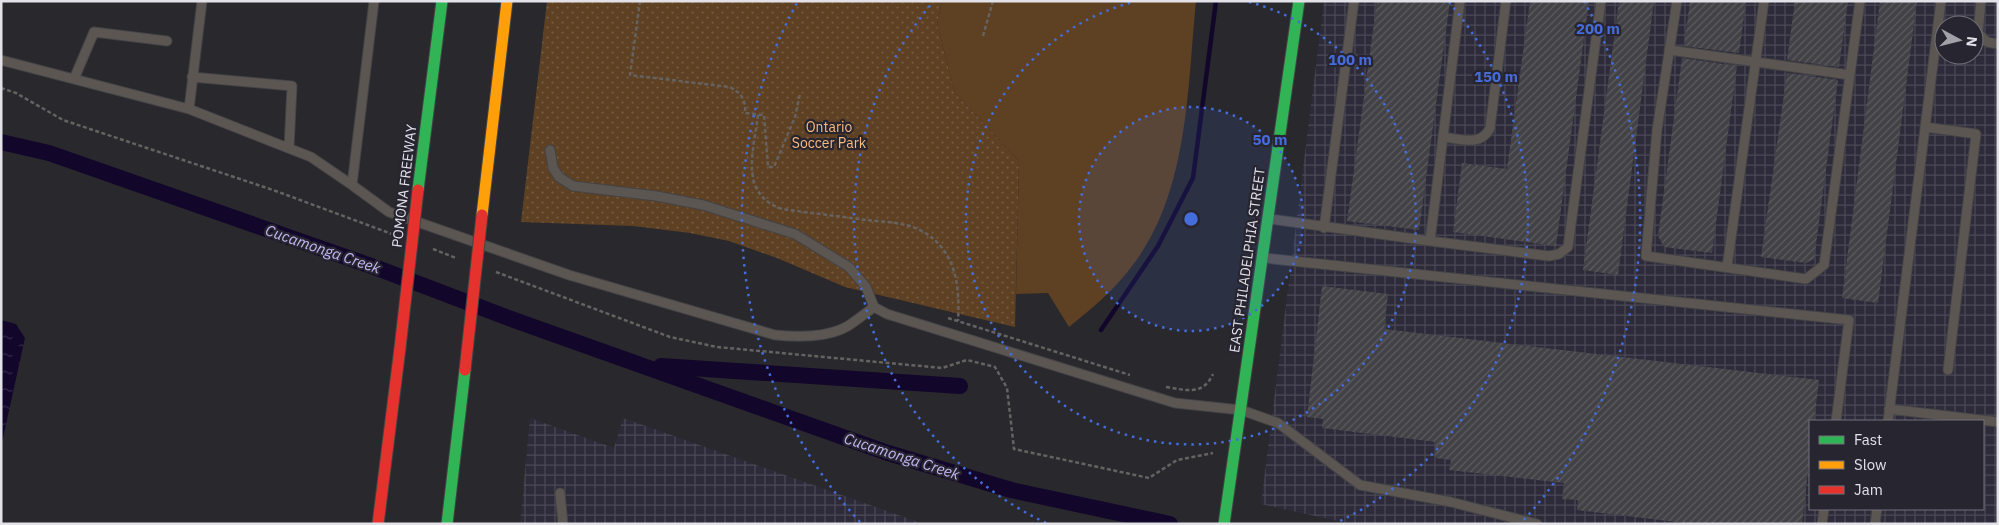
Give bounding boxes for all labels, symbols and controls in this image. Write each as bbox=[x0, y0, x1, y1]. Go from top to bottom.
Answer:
north arrow bbox=[1934, 15, 1984, 65]
text: 200 m bbox=[1576, 19, 1620, 38]
text: N bbox=[1962, 35, 1981, 48]
text: 100 m bbox=[1328, 50, 1372, 69]
text: 150 m bbox=[1474, 67, 1518, 86]
park label: Ontario Soccer Park bbox=[792, 118, 867, 152]
street label: POMONA FREEWAY bbox=[388, 123, 421, 249]
text: 50 m bbox=[1253, 130, 1287, 149]
street label: EAST PHILADELPHIA STREET bbox=[1225, 166, 1269, 354]
centre of rings bbox=[1182, 210, 1200, 228]
water label: Cucamonga Creek bbox=[263, 220, 383, 278]
legend bbox=[1809, 420, 1984, 510]
water label: Cucamonga Creek bbox=[842, 428, 962, 484]
text: Fast bbox=[1854, 430, 1882, 449]
text: Slow bbox=[1854, 455, 1887, 474]
text: Jam bbox=[1854, 480, 1883, 499]

